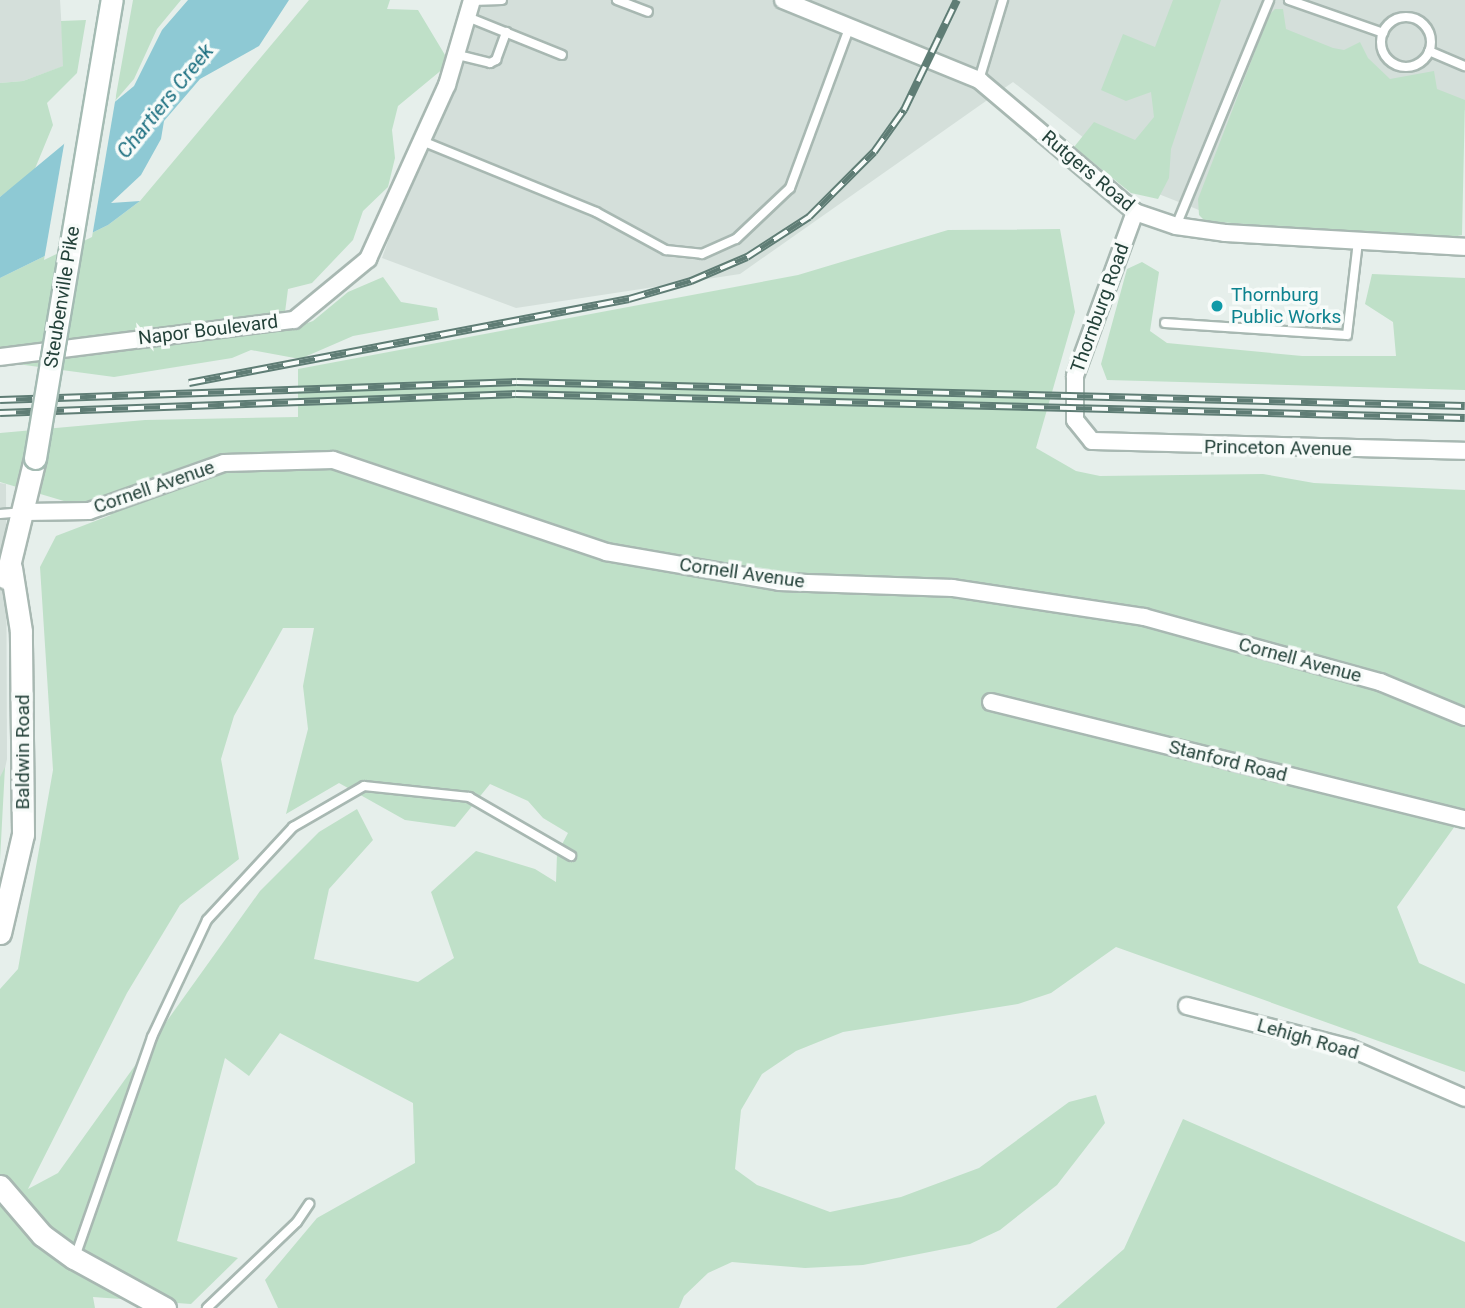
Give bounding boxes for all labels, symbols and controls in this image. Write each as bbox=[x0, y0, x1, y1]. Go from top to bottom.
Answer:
water label: Chartiers Creek bbox=[111, 39, 219, 163]
street label: Rutgers Road bbox=[1037, 126, 1139, 216]
street label: Steubenville Pike bbox=[40, 224, 84, 370]
street label: Thornburg Road bbox=[1066, 240, 1134, 376]
place label: Thornburg Public Works bbox=[1231, 284, 1341, 328]
marker: Thornburg Public Works bbox=[1209, 298, 1225, 314]
street label: Napor Boulevard bbox=[137, 310, 279, 350]
street label: Princeton Avenue bbox=[1204, 435, 1352, 461]
street label: Cornell Avenue bbox=[91, 456, 217, 518]
street label: Cornell Avenue bbox=[678, 553, 806, 593]
street label: Cornell Avenue bbox=[1236, 633, 1364, 687]
street label: Baldwin Road bbox=[12, 694, 34, 810]
street label: Stanford Road bbox=[1167, 735, 1289, 787]
street label: Lehigh Road bbox=[1254, 1014, 1362, 1064]

